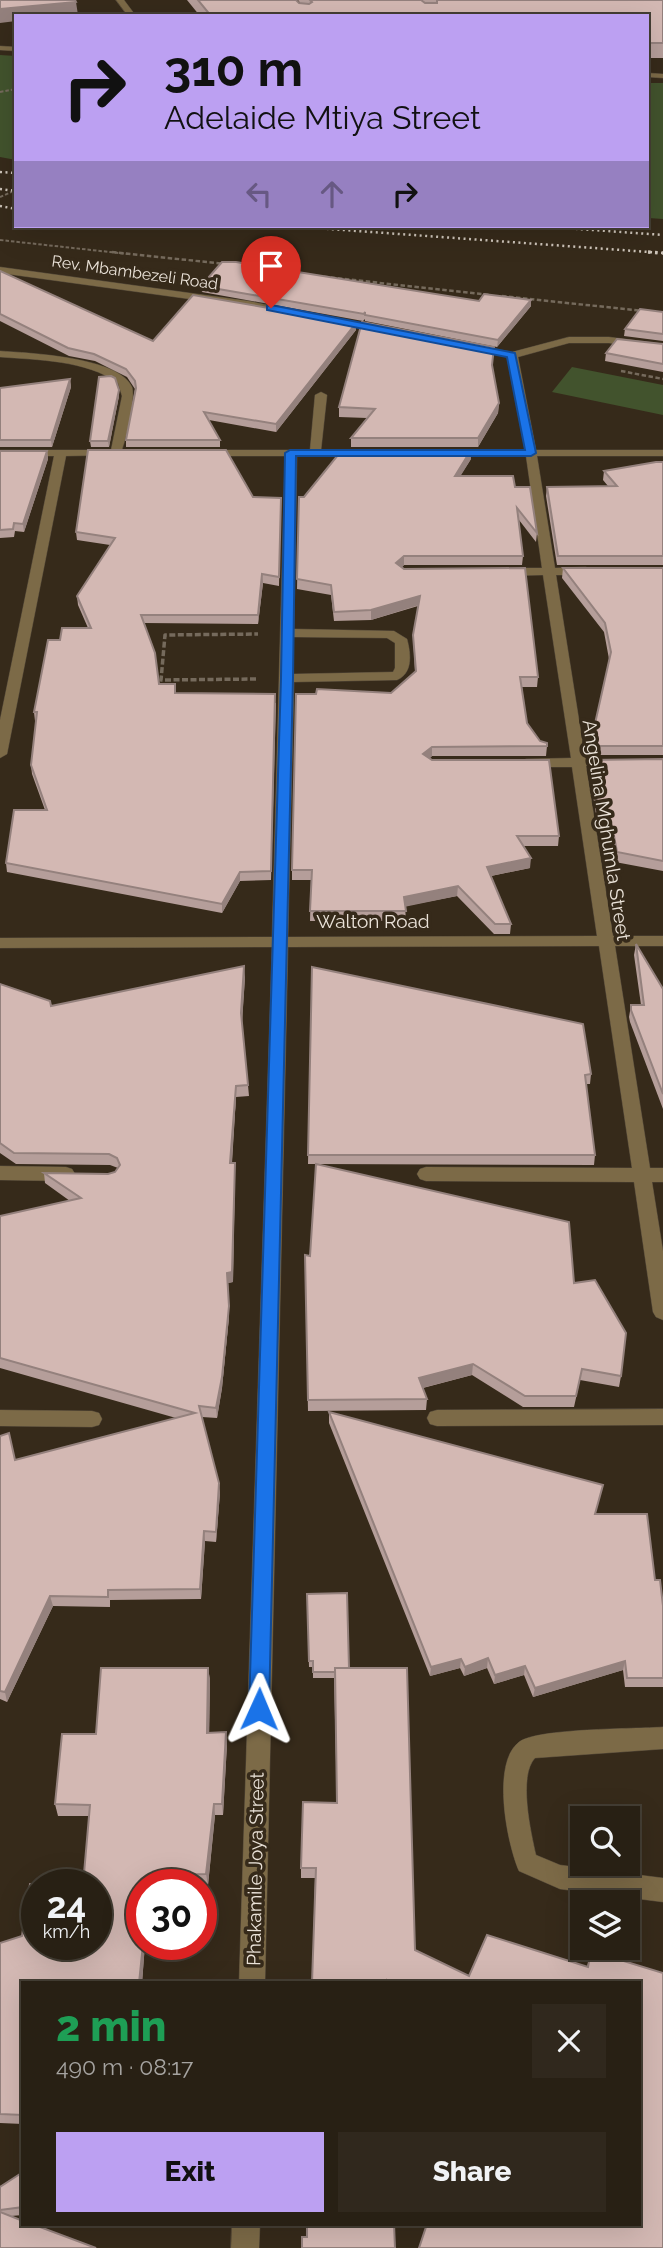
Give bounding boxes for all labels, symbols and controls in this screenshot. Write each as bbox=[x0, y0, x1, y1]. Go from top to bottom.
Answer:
text: 310 m bbox=[164, 40, 303, 97]
icon: right bbox=[49, 42, 140, 133]
text: Adelaide Mtiya Street bbox=[164, 99, 481, 136]
icon: left bbox=[240, 175, 278, 213]
icon: ahead bbox=[313, 175, 351, 213]
icon: right bbox=[386, 175, 424, 213]
pin bbox=[241, 236, 301, 308]
icon: arrive bbox=[252, 247, 290, 285]
street label: Rev. Mbambezeli Road bbox=[51, 251, 219, 294]
street label: Angelina Mghumla Street bbox=[579, 718, 635, 943]
street label: Walton Road bbox=[316, 910, 430, 932]
position arrow bbox=[222, 1672, 296, 1746]
street label: Phakamile Joya Street bbox=[242, 1771, 268, 1966]
map controls bbox=[570, 1806, 640, 1960]
button: search bbox=[570, 1806, 640, 1876]
speed limit sign: 30 bbox=[126, 1869, 217, 1960]
text: 24 bbox=[47, 1885, 86, 1926]
button: layers bbox=[570, 1890, 640, 1960]
text: km/h bbox=[43, 1921, 90, 1942]
text: 2 min bbox=[56, 2002, 166, 2051]
button: close bbox=[532, 2004, 606, 2078]
text: 490 m · 08:17 bbox=[56, 2053, 193, 2080]
button: Exit bbox=[56, 2132, 324, 2212]
button: Share bbox=[338, 2132, 606, 2212]

